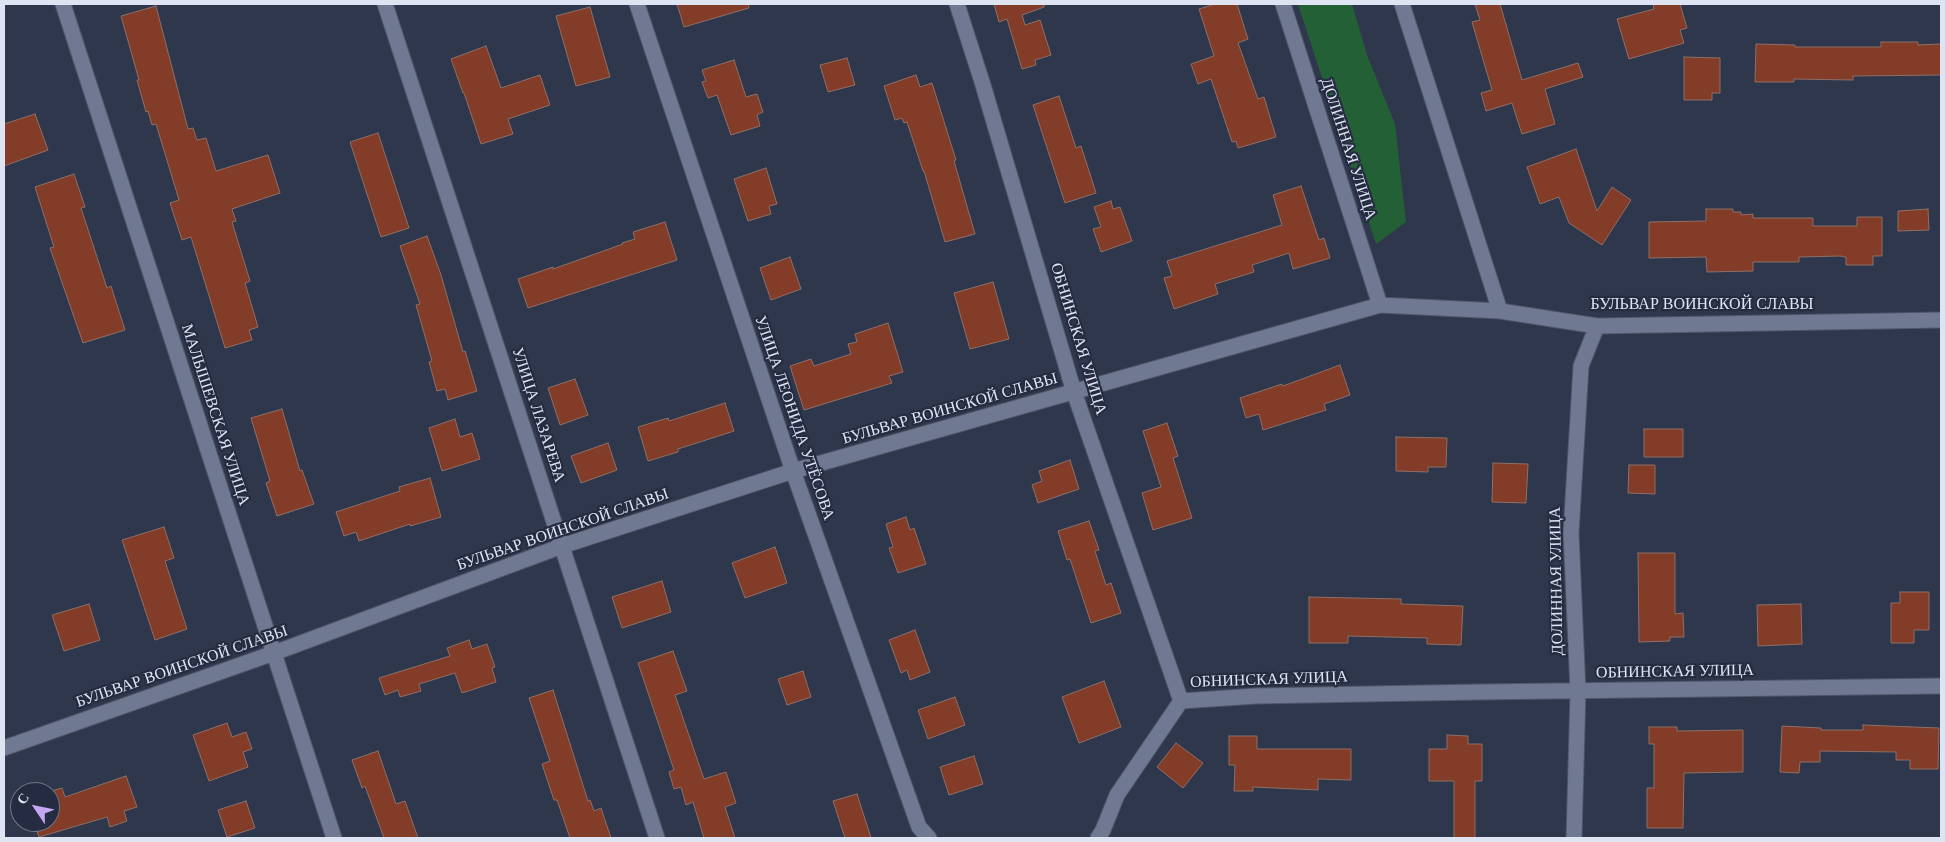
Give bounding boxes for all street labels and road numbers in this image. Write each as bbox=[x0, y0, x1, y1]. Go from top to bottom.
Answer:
street label: ДОЛИННАЯ УЛИЦА bbox=[1316, 75, 1380, 223]
street label: ОБНИНСКАЯ УЛИЦА bbox=[1046, 261, 1110, 417]
street label: БУЛЬВАР ВОИНСКОЙ СЛАВЫ bbox=[1590, 295, 1814, 315]
street label: УЛИЦА ЛЕОНИДА УТЁСОВА bbox=[750, 313, 838, 523]
street label: МАЛЫШЕВСКАЯ УЛИЦА bbox=[177, 322, 253, 508]
street label: УЛИЦА ЛАЗАРЕВА bbox=[507, 345, 569, 485]
street label: БУЛЬВАР ВОИНСКОЙ СЛАВЫ bbox=[840, 369, 1060, 449]
street label: БУЛЬВАР ВОИНСКОЙ СЛАВЫ bbox=[454, 485, 672, 575]
street label: ДОЛИННАЯ УЛИЦА bbox=[1546, 507, 1568, 655]
street label: БУЛЬВАР ВОИНСКОЙ СЛАВЫ bbox=[73, 622, 291, 712]
street label: ОБНИНСКАЯ УЛИЦА bbox=[1596, 661, 1754, 683]
street label: ОБНИНСКАЯ УЛИЦА bbox=[1190, 668, 1348, 692]

